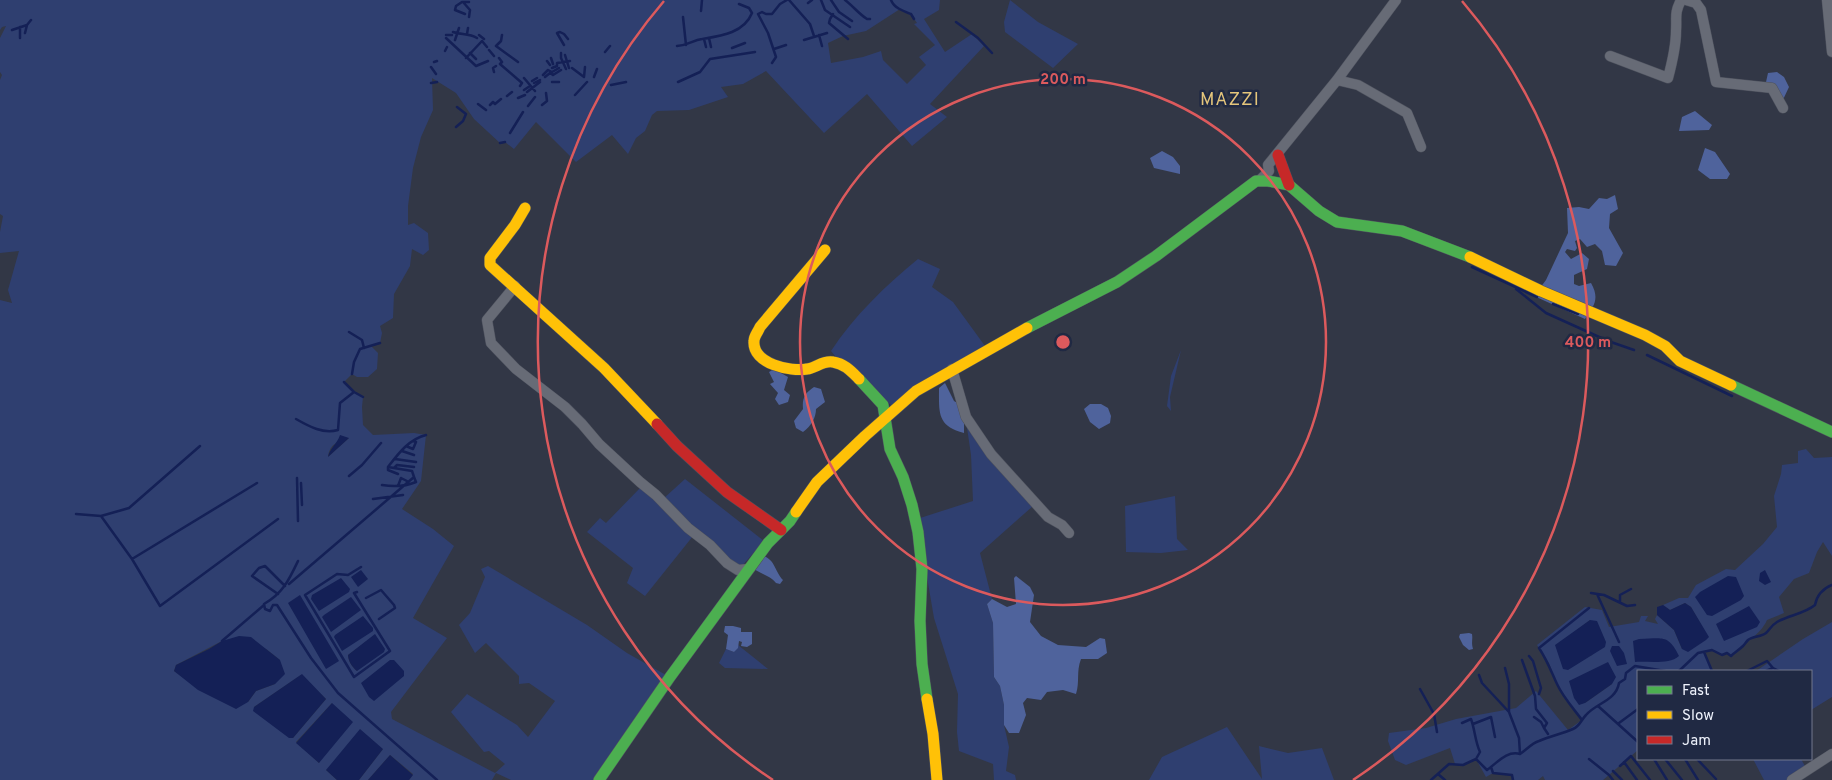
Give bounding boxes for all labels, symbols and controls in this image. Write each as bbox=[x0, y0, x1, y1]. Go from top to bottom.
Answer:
text: 200 m bbox=[1040, 71, 1086, 90]
district label: MAZZI bbox=[1200, 89, 1260, 112]
centre of rings bbox=[1054, 333, 1072, 351]
text: 400 m bbox=[1565, 334, 1611, 353]
legend bbox=[1637, 670, 1812, 760]
text: Fast bbox=[1682, 682, 1710, 701]
text: Slow bbox=[1682, 707, 1714, 726]
text: Jam bbox=[1682, 732, 1711, 751]

